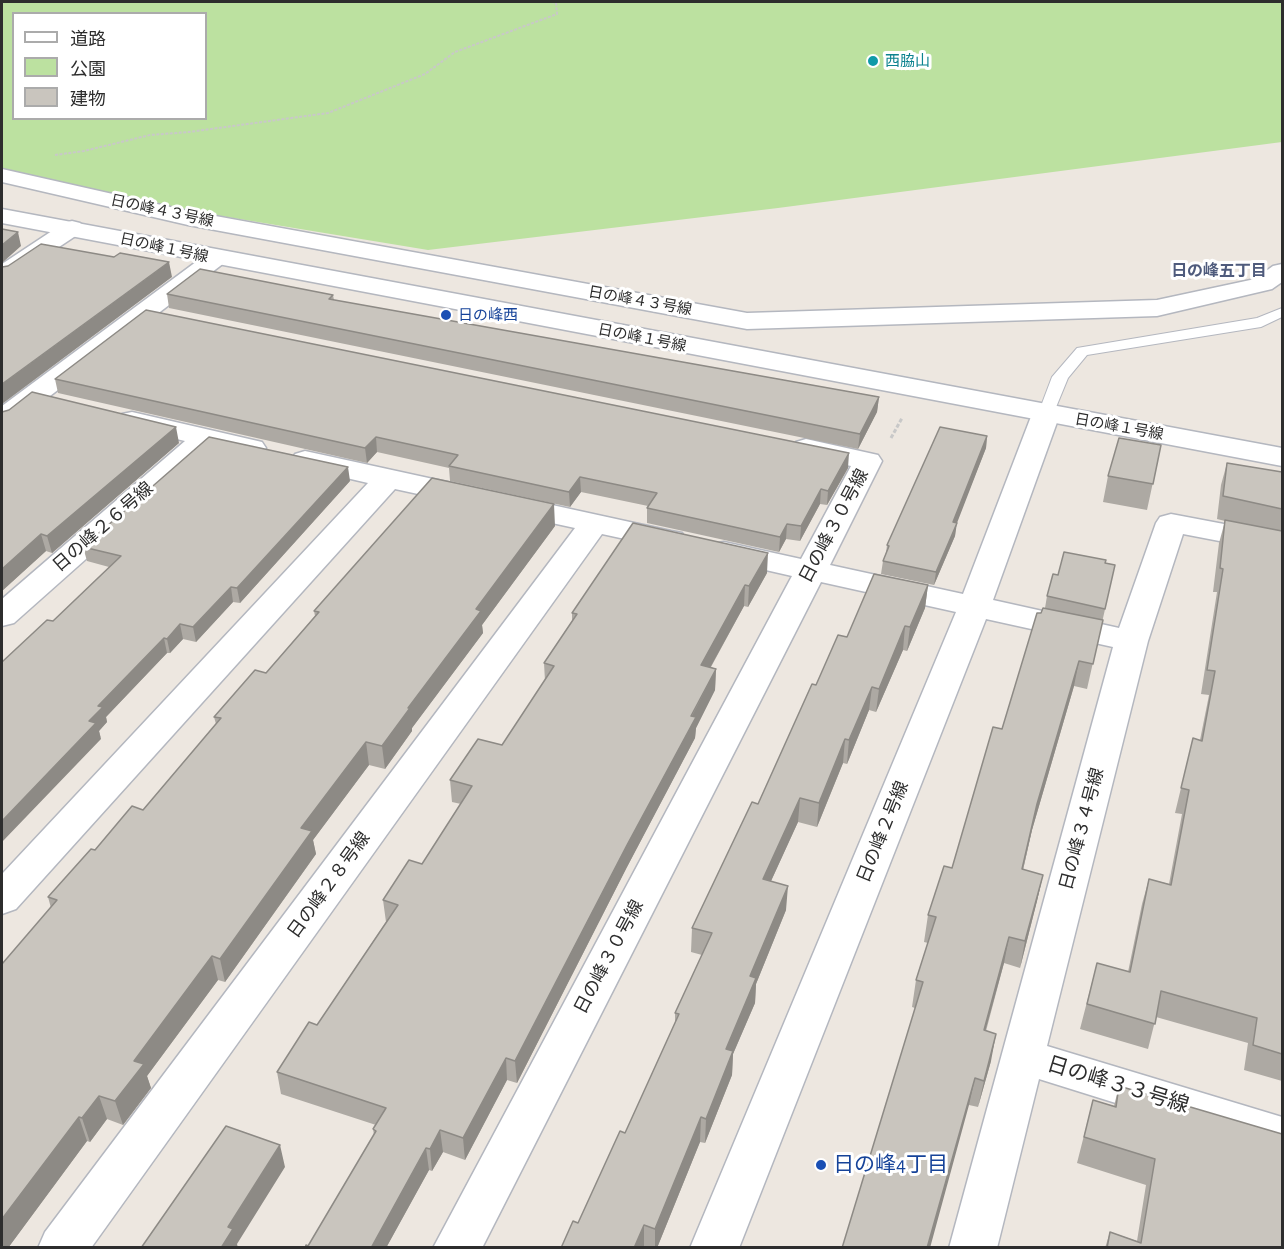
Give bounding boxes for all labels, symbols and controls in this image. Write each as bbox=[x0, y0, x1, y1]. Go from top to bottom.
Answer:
legend bbox=[12, 12, 207, 120]
text: 道路 bbox=[70, 31, 106, 49]
place label: 西脇山 bbox=[885, 52, 930, 70]
marker: 西脇山 bbox=[866, 54, 880, 68]
text: 公園 bbox=[70, 61, 106, 79]
text: 建物 bbox=[70, 91, 106, 109]
street label: 日の峰４３号線 bbox=[109, 191, 215, 231]
street label: 日の峰１号線 bbox=[118, 230, 210, 266]
district label: 日の峰五丁目 bbox=[1171, 261, 1267, 281]
street label: 日の峰４３号線 bbox=[587, 283, 693, 319]
place label: 日の峰西 bbox=[458, 306, 518, 324]
marker: 日の峰西 bbox=[439, 308, 453, 322]
street label: 日の峰１号線 bbox=[596, 321, 688, 355]
street label: 日の峰１号線 bbox=[1073, 410, 1165, 444]
street label: 日の峰３０号線 bbox=[795, 465, 873, 587]
street label: 日の峰２６号線 bbox=[48, 478, 158, 576]
street label: 日の峰３４号線 bbox=[1055, 765, 1109, 893]
street label: 日の峰２号線 bbox=[853, 778, 913, 886]
street label: 日の峰２８号線 bbox=[283, 828, 375, 942]
street label: 日の峰３０号線 bbox=[570, 896, 648, 1018]
street label: 日の峰３３号線 bbox=[1044, 1051, 1192, 1119]
place label: 日の峰4丁目 bbox=[833, 1152, 948, 1178]
marker: 日の峰4丁目 bbox=[814, 1158, 828, 1172]

